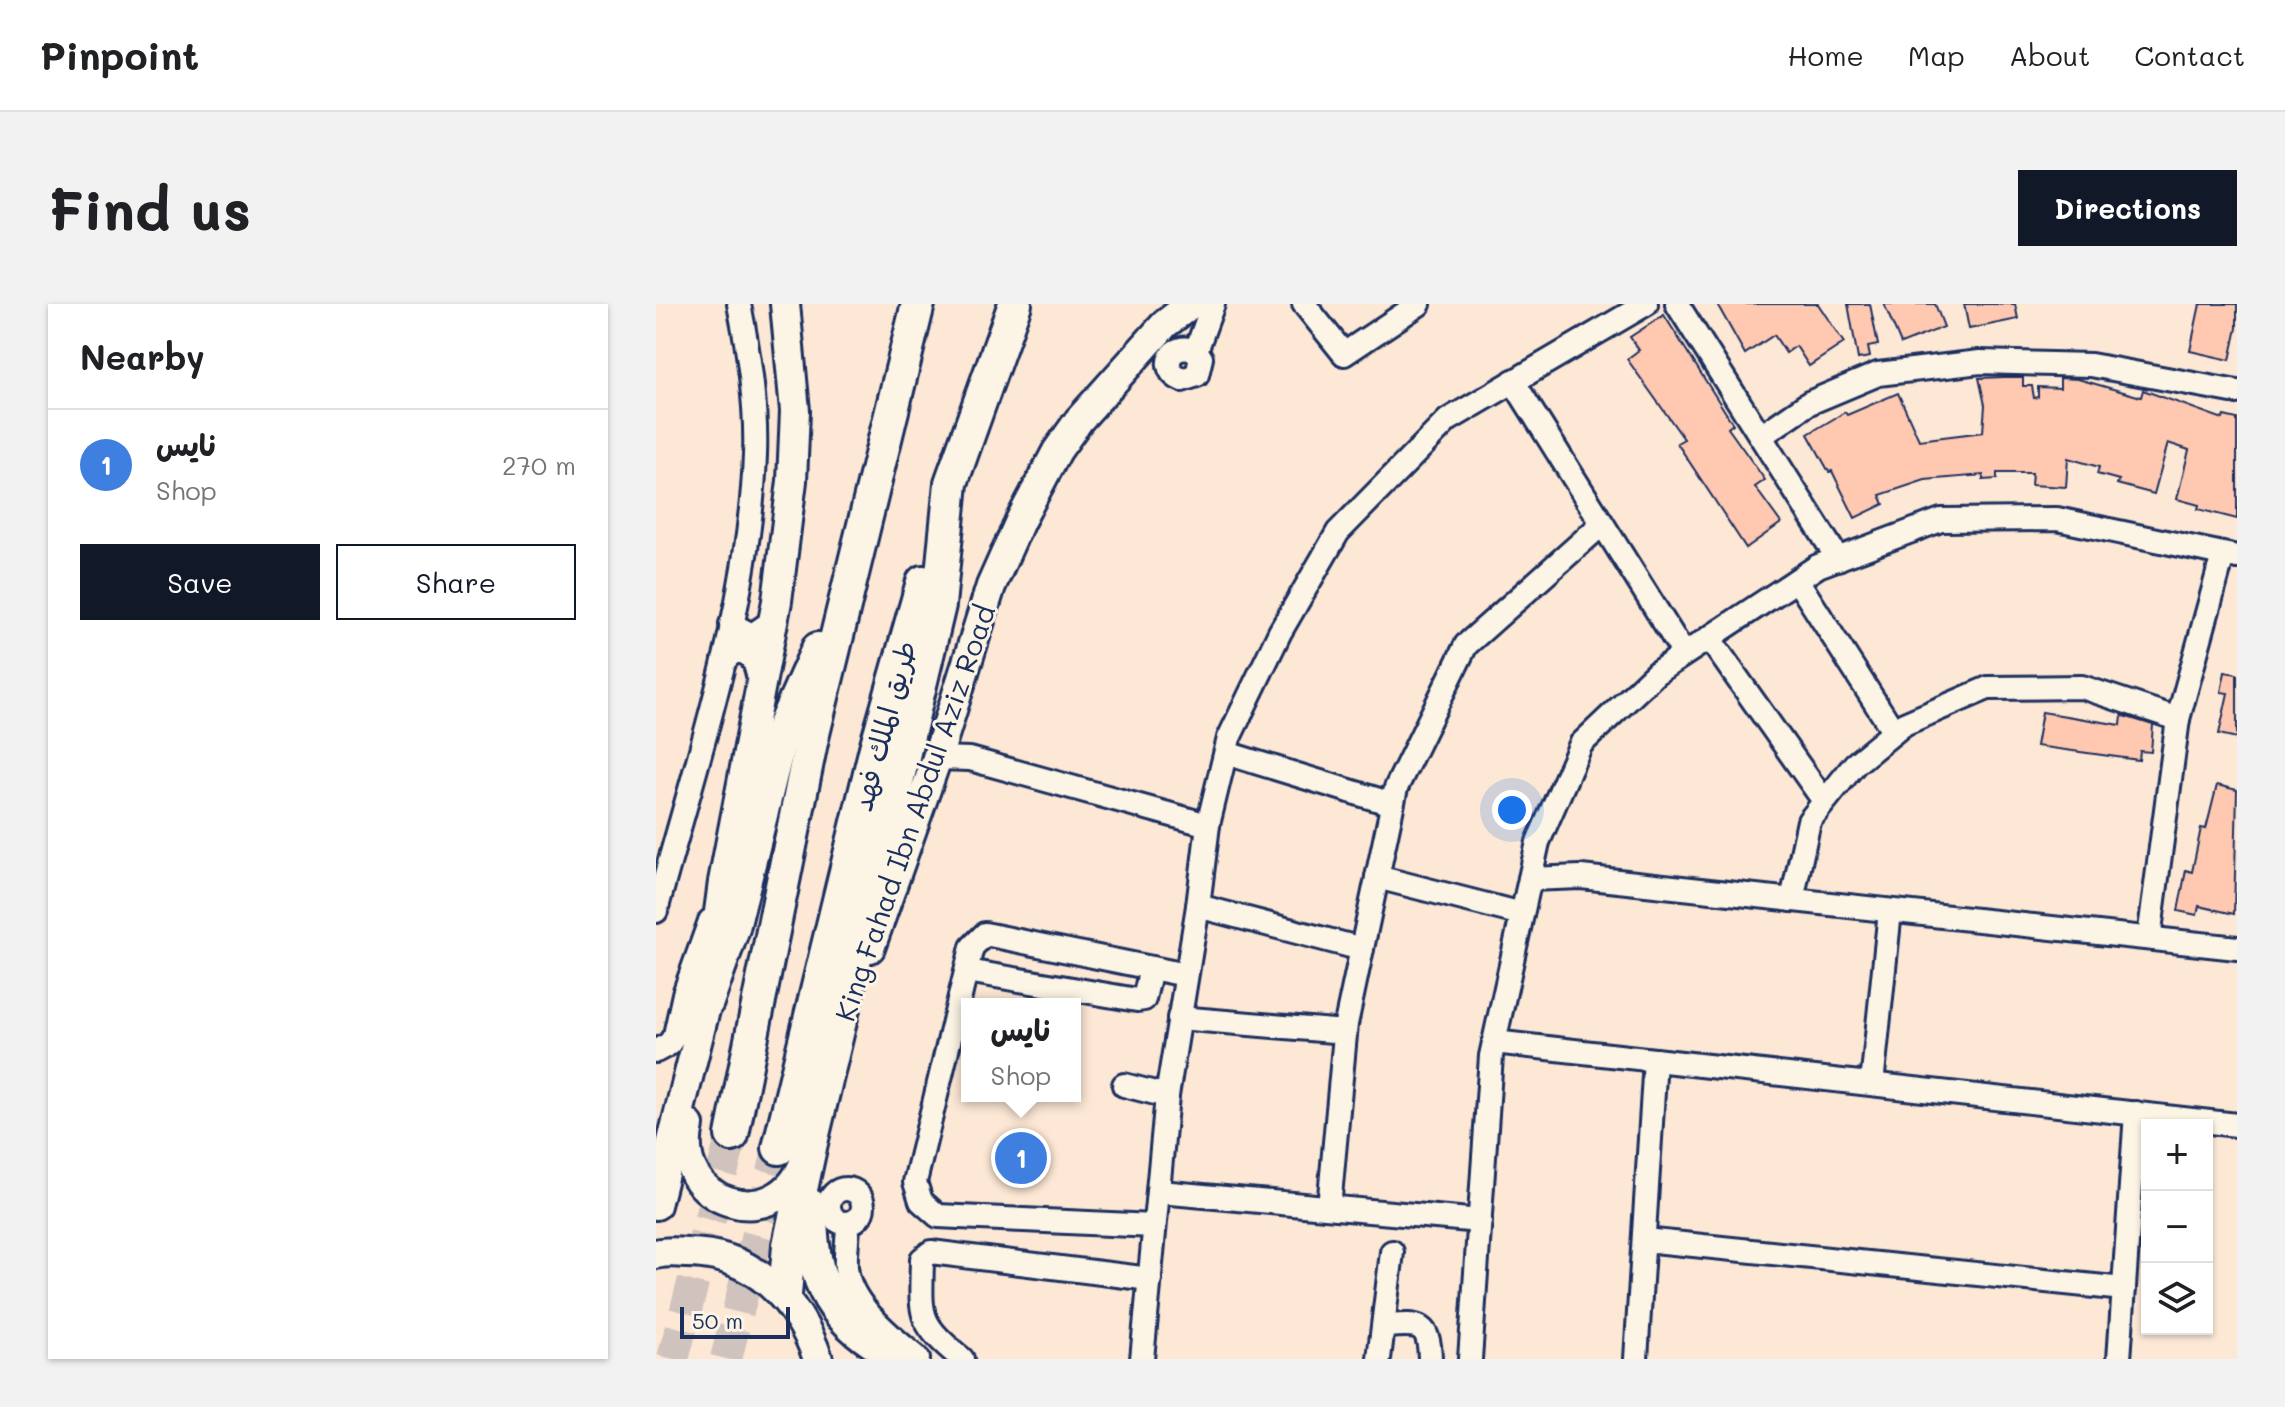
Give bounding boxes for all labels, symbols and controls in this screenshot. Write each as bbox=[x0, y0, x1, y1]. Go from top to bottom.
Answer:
text: Pinpoint bbox=[40, 30, 199, 80]
text: Home bbox=[1788, 37, 1864, 73]
text: Map bbox=[1908, 37, 1965, 73]
text: About bbox=[2009, 37, 2090, 73]
text: Contact bbox=[2134, 37, 2245, 73]
button: Directions bbox=[2018, 170, 2237, 246]
text: Find us bbox=[48, 172, 251, 245]
text: Nearby bbox=[80, 334, 205, 379]
text: نايس bbox=[156, 424, 216, 464]
text: 1 bbox=[100, 448, 112, 482]
text: 270 m bbox=[502, 448, 576, 482]
text: Shop bbox=[156, 473, 217, 507]
button: Save bbox=[80, 544, 320, 620]
button: Share bbox=[336, 544, 576, 620]
street label: King Fahad Ibn Abdul Aziz Road bbox=[826, 600, 1002, 1026]
street label: طريق الملك فهد bbox=[843, 637, 923, 815]
your location bbox=[1492, 790, 1532, 830]
popup bbox=[961, 998, 1081, 1102]
text: نايس bbox=[991, 1009, 1050, 1049]
text: Shop bbox=[991, 1058, 1051, 1092]
map controls bbox=[2141, 1119, 2213, 1335]
button: + bbox=[2141, 1119, 2213, 1191]
pin: 1 bbox=[995, 1128, 1047, 1188]
button: − bbox=[2141, 1191, 2213, 1263]
button: layers bbox=[2141, 1263, 2213, 1335]
scale bar bbox=[680, 1303, 790, 1339]
text: 50 m bbox=[692, 1306, 743, 1335]

